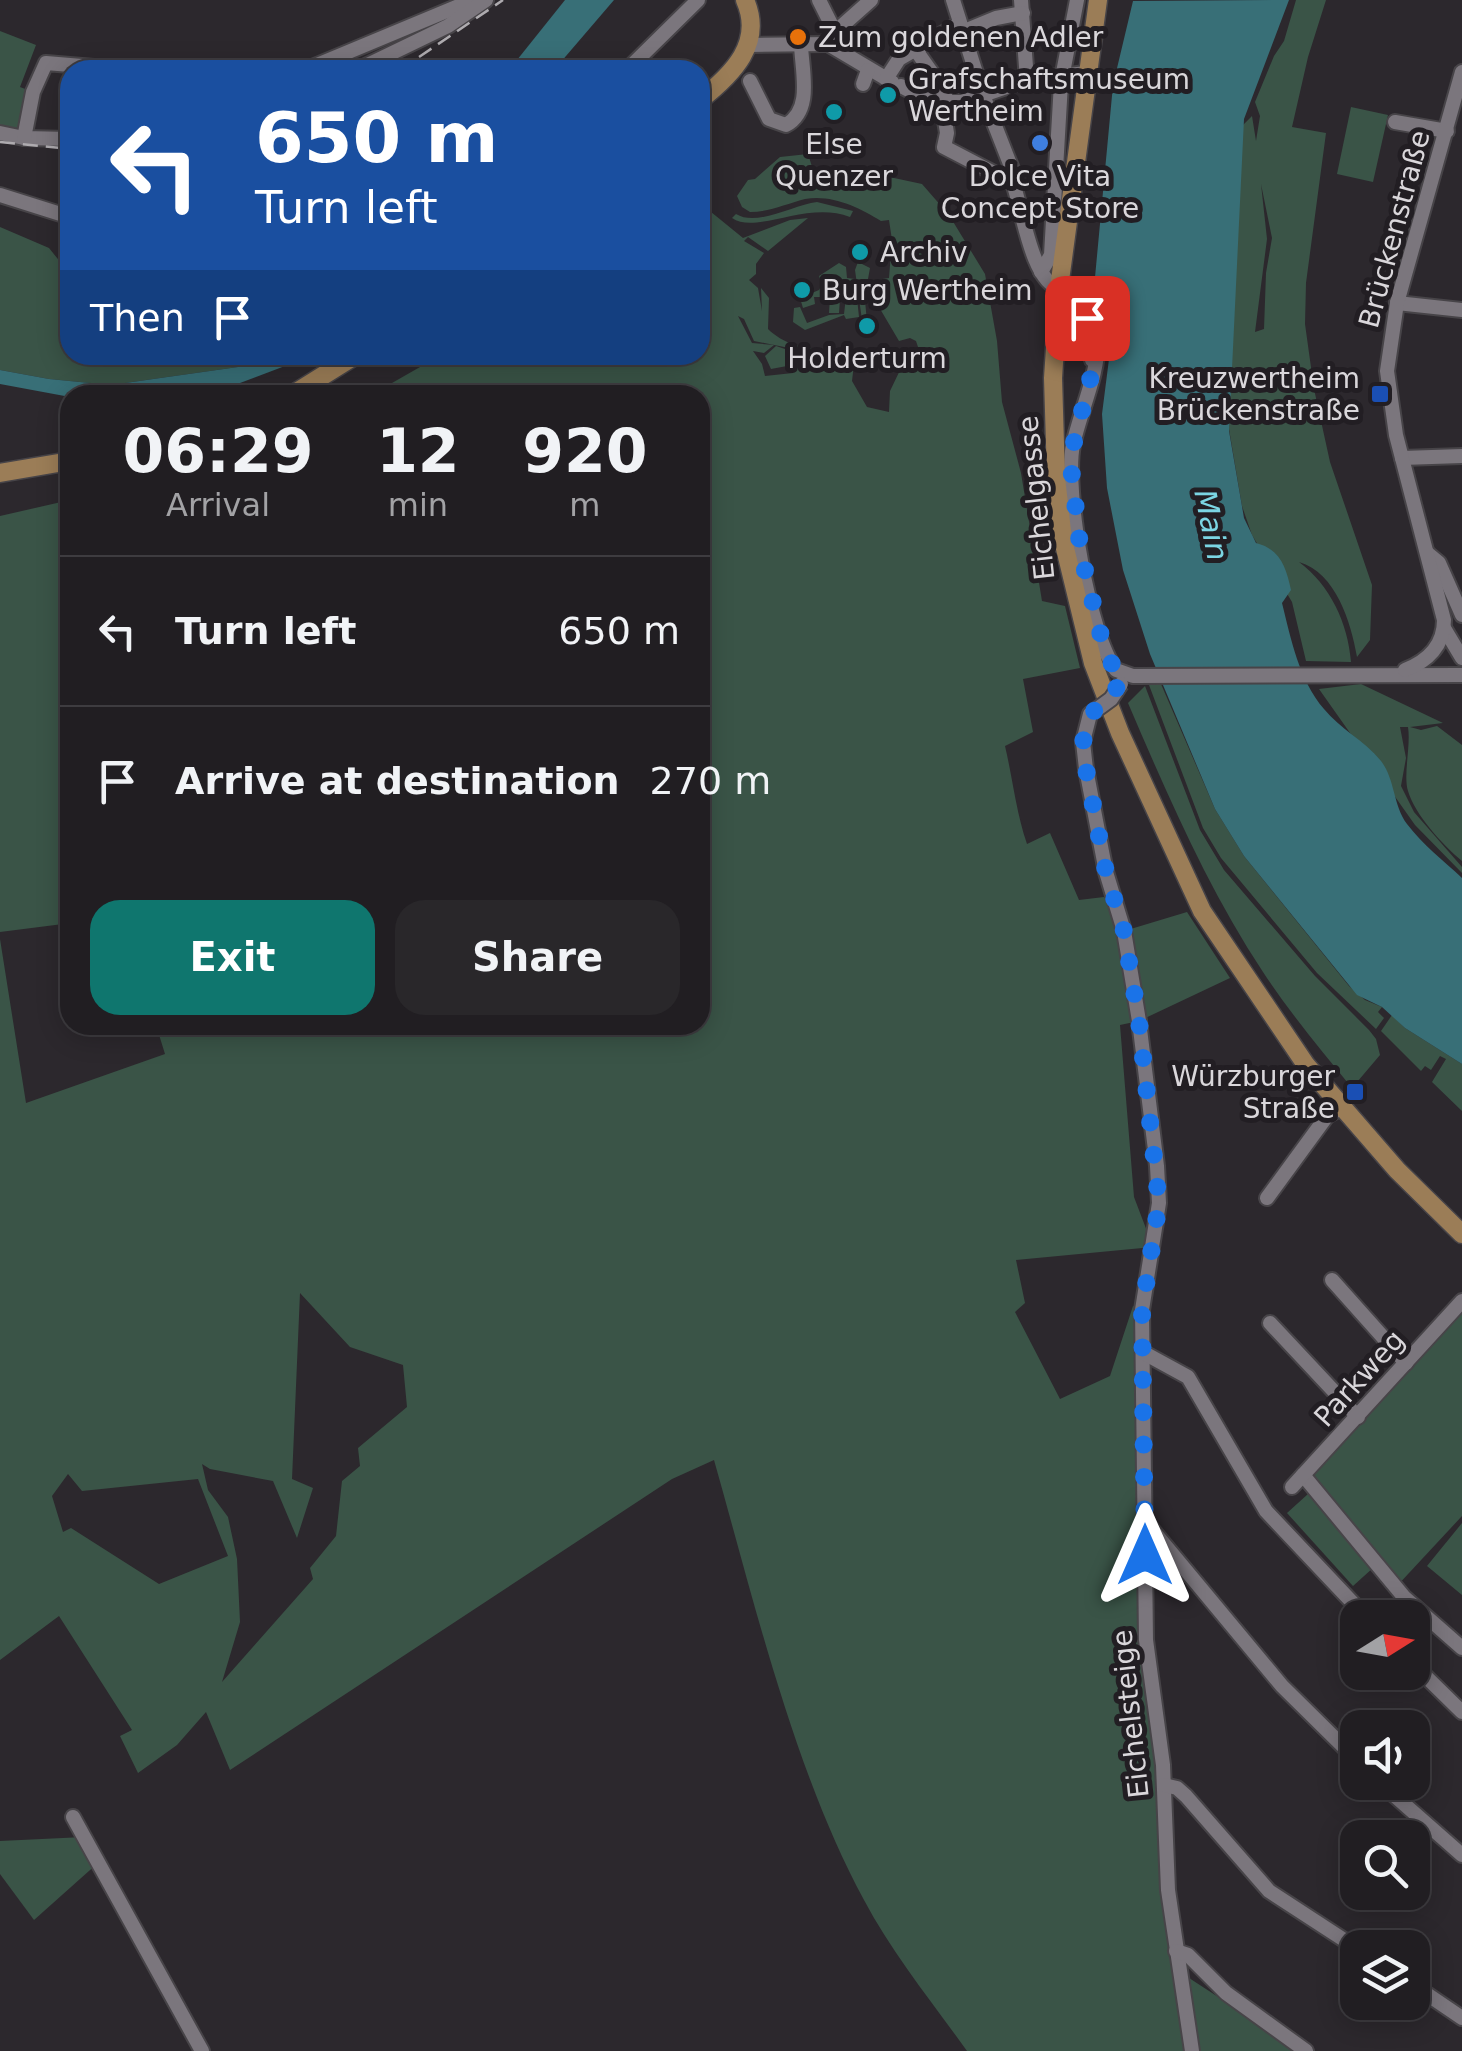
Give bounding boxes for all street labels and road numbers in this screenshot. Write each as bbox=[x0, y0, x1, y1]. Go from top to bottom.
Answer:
street label: Brückenstraße bbox=[1352, 127, 1437, 332]
street label: Eichelgasse bbox=[1011, 414, 1062, 582]
street label: Parkweg bbox=[1307, 1323, 1411, 1433]
street label: Eichelsteige bbox=[1105, 1628, 1156, 1800]

